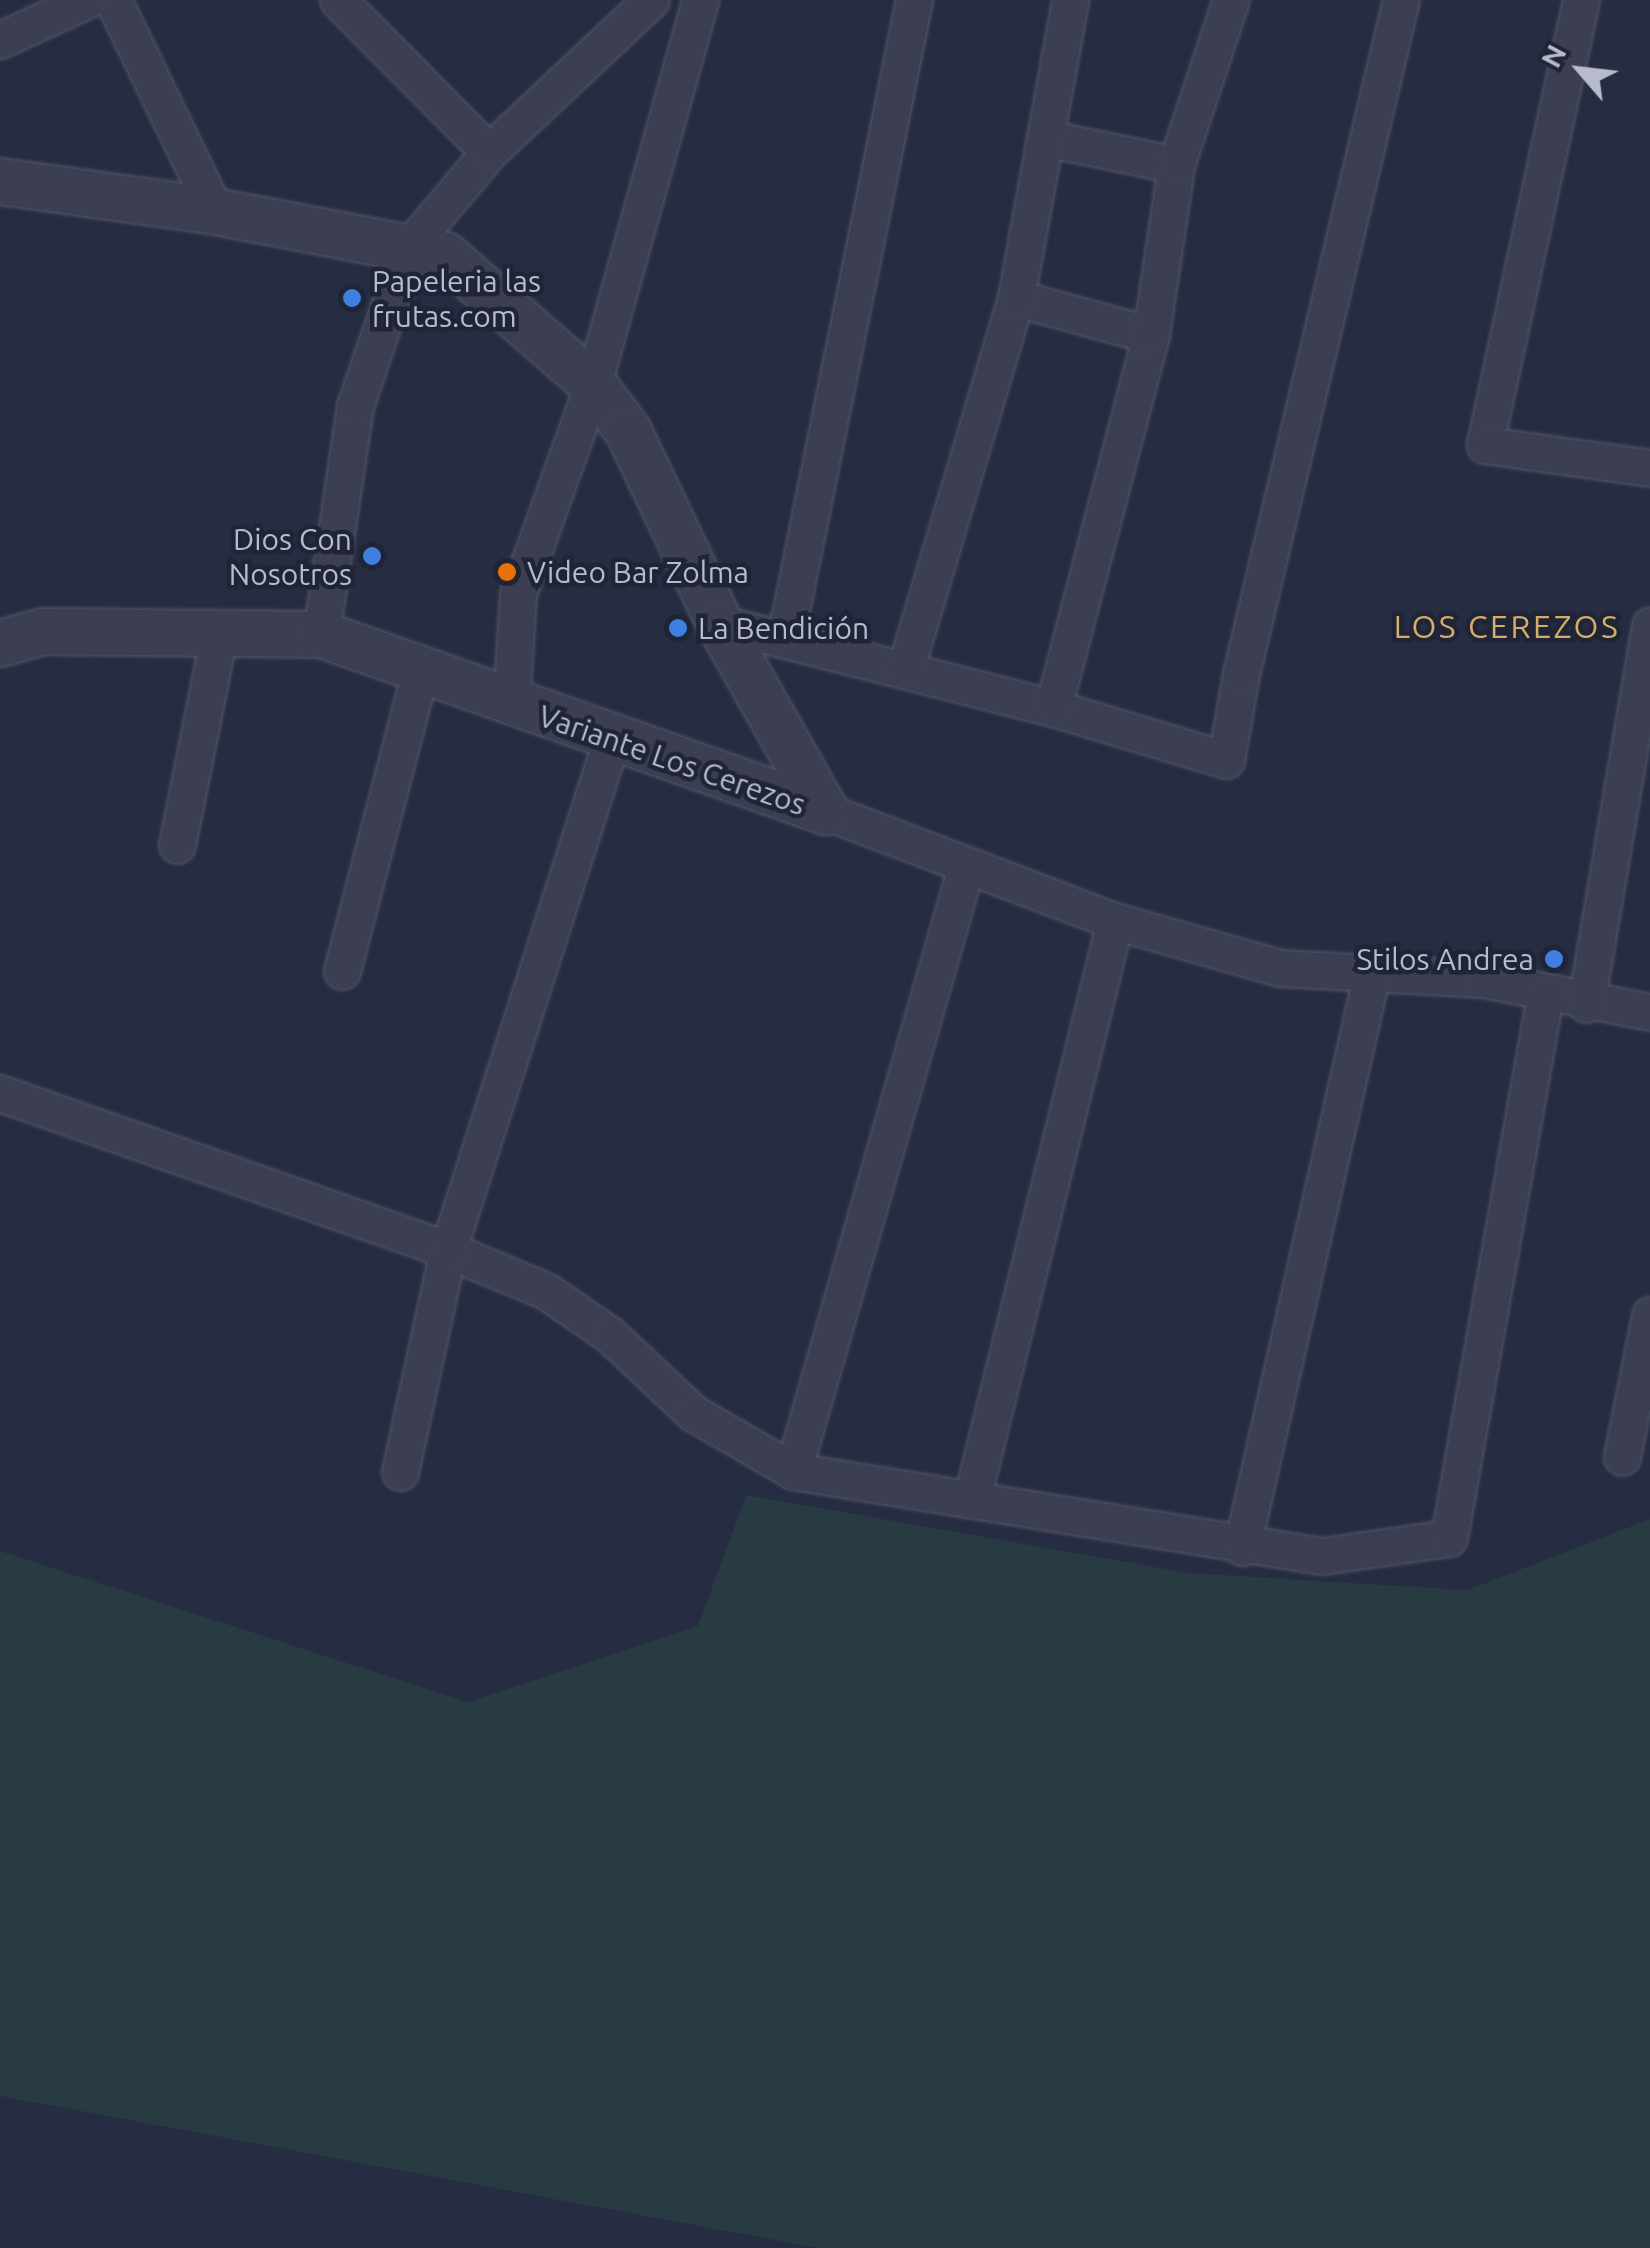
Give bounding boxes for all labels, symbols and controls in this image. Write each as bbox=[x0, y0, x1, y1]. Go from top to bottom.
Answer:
north arrow bbox=[1530, 20, 1630, 120]
text: N bbox=[1534, 39, 1572, 72]
place label: Papeleria las frutas.com bbox=[372, 263, 541, 334]
marker: Papeleria las frutas.com bbox=[341, 287, 363, 309]
place label: Dios Con Nosotros bbox=[229, 521, 352, 592]
marker: Dios Con Nosotros bbox=[361, 545, 383, 567]
place label: Video Bar Zolma bbox=[527, 554, 749, 590]
marker: Video Bar Zolma bbox=[496, 561, 518, 583]
district label: LOS CEREZOS bbox=[1394, 607, 1620, 645]
place label: La Bendición bbox=[698, 610, 869, 646]
marker: La Bendición bbox=[667, 617, 689, 639]
street label: Variante Los Cerezos bbox=[534, 697, 810, 823]
place label: Stilos Andrea bbox=[1356, 941, 1534, 977]
marker: Stilos Andrea bbox=[1543, 948, 1565, 970]

